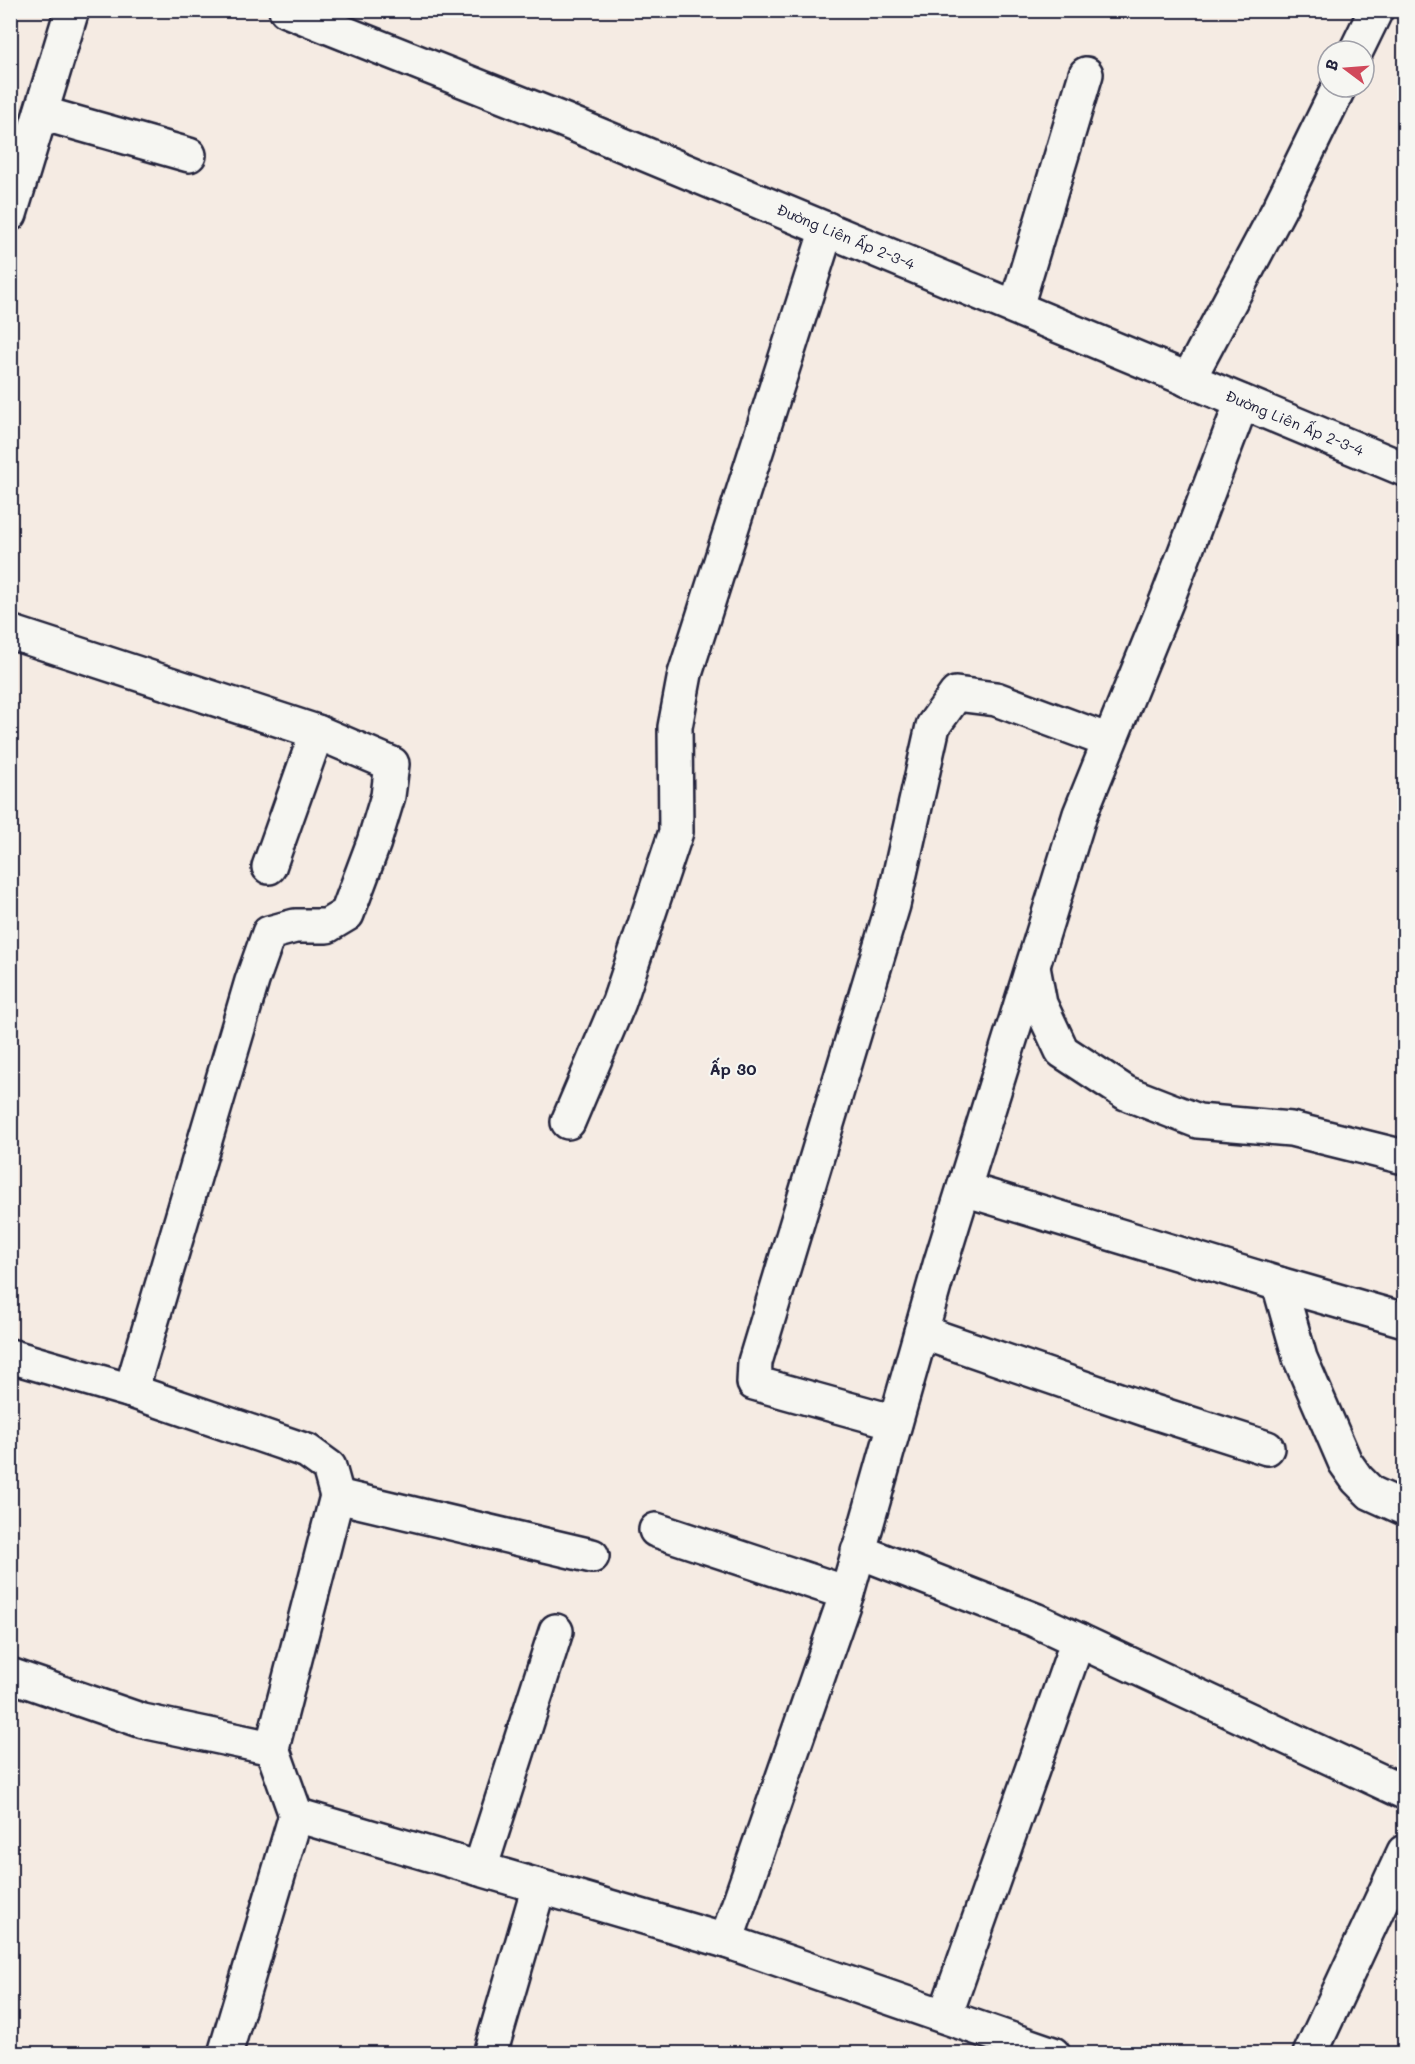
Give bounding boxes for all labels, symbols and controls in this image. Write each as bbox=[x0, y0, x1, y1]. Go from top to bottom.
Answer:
north arrow bbox=[1316, 39, 1376, 99]
text: B bbox=[1320, 57, 1343, 73]
street label: Đường Liên Ấp 2-3-4 bbox=[774, 199, 918, 274]
street label: Đường Liên Ấp 2-3-4 bbox=[1223, 385, 1367, 460]
district label: Ấp 30 bbox=[710, 1057, 756, 1079]

